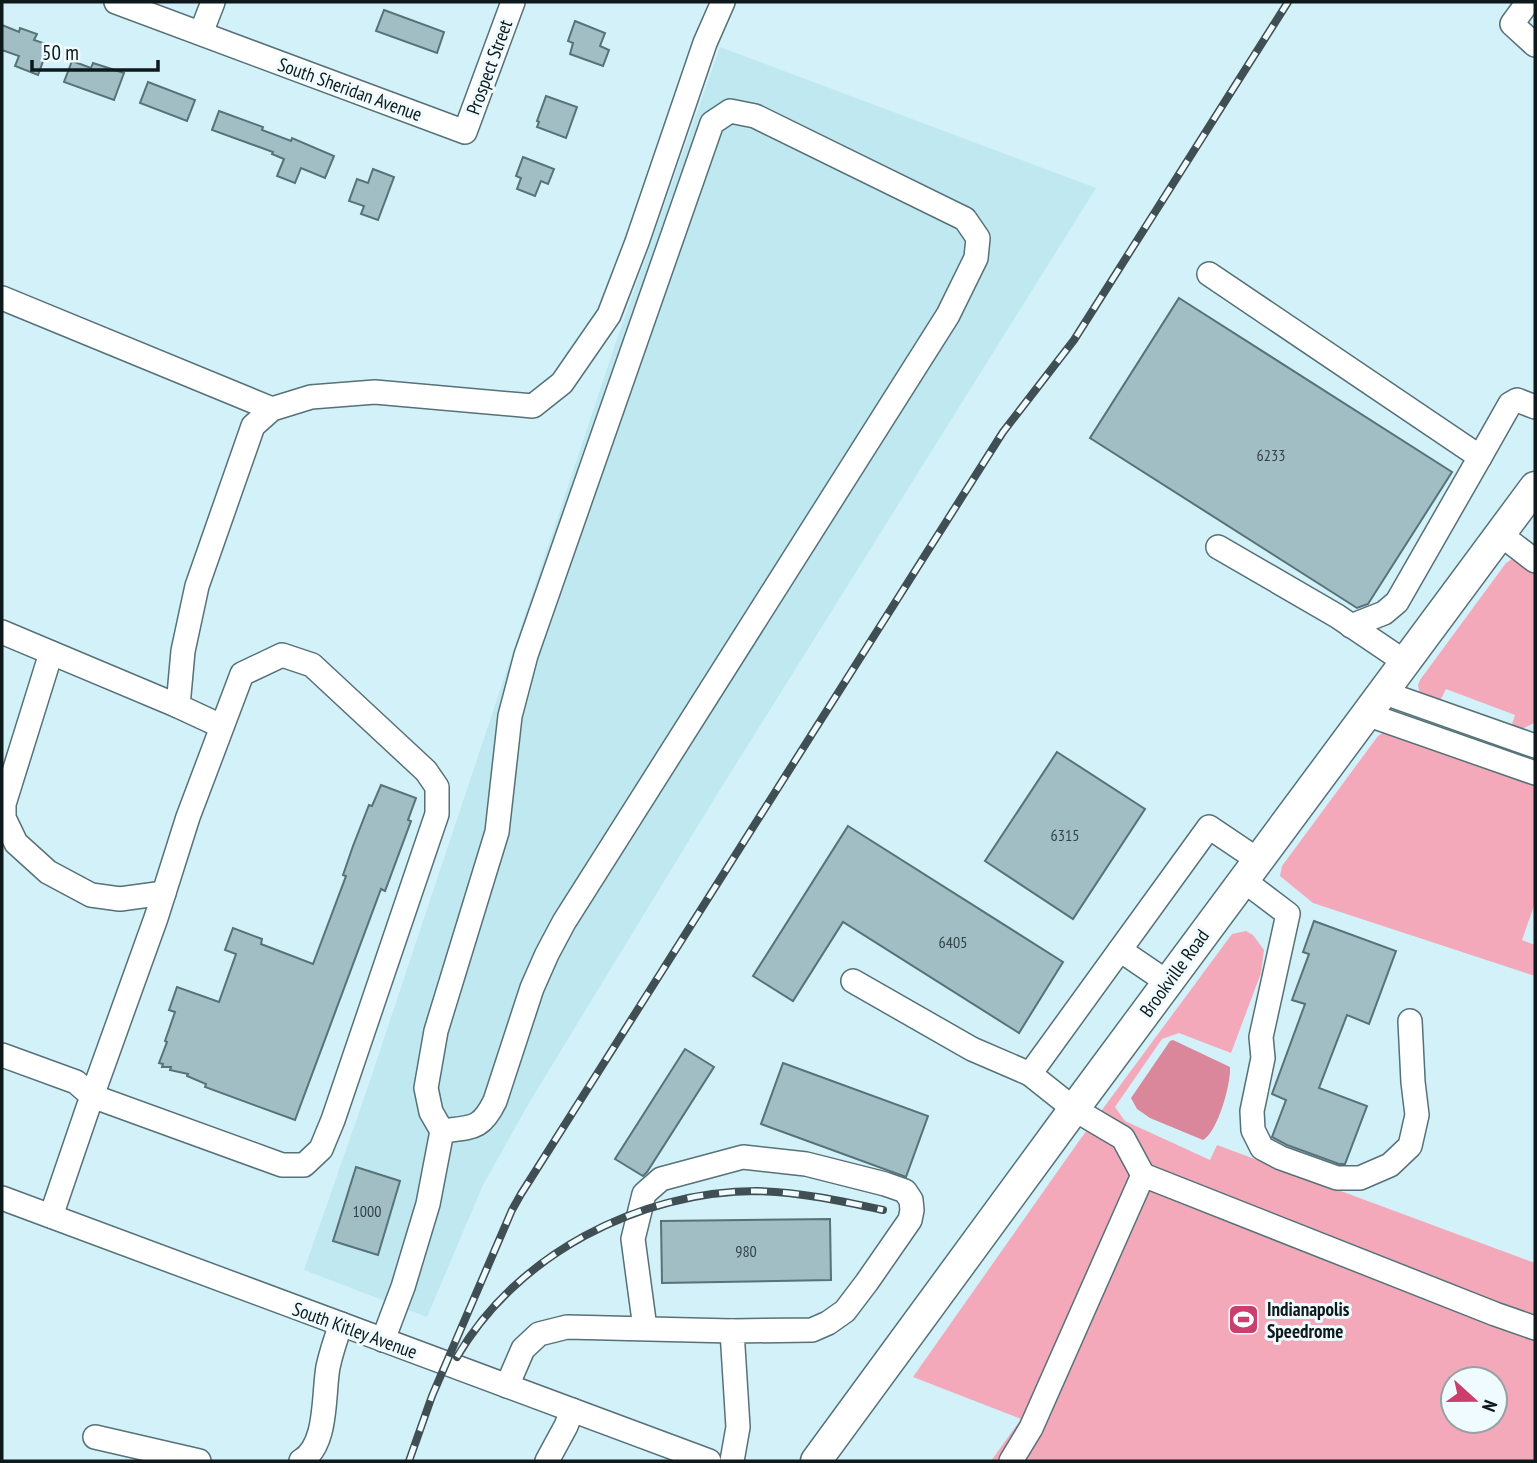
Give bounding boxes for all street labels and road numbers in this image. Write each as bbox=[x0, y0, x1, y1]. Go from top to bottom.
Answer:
street label: Prospect Street bbox=[461, 16, 518, 118]
street label: South Sheridan Avenue bbox=[275, 52, 425, 126]
street label: Brookville Road bbox=[1134, 924, 1214, 1022]
street label: South Kitley Avenue bbox=[289, 1296, 421, 1364]

